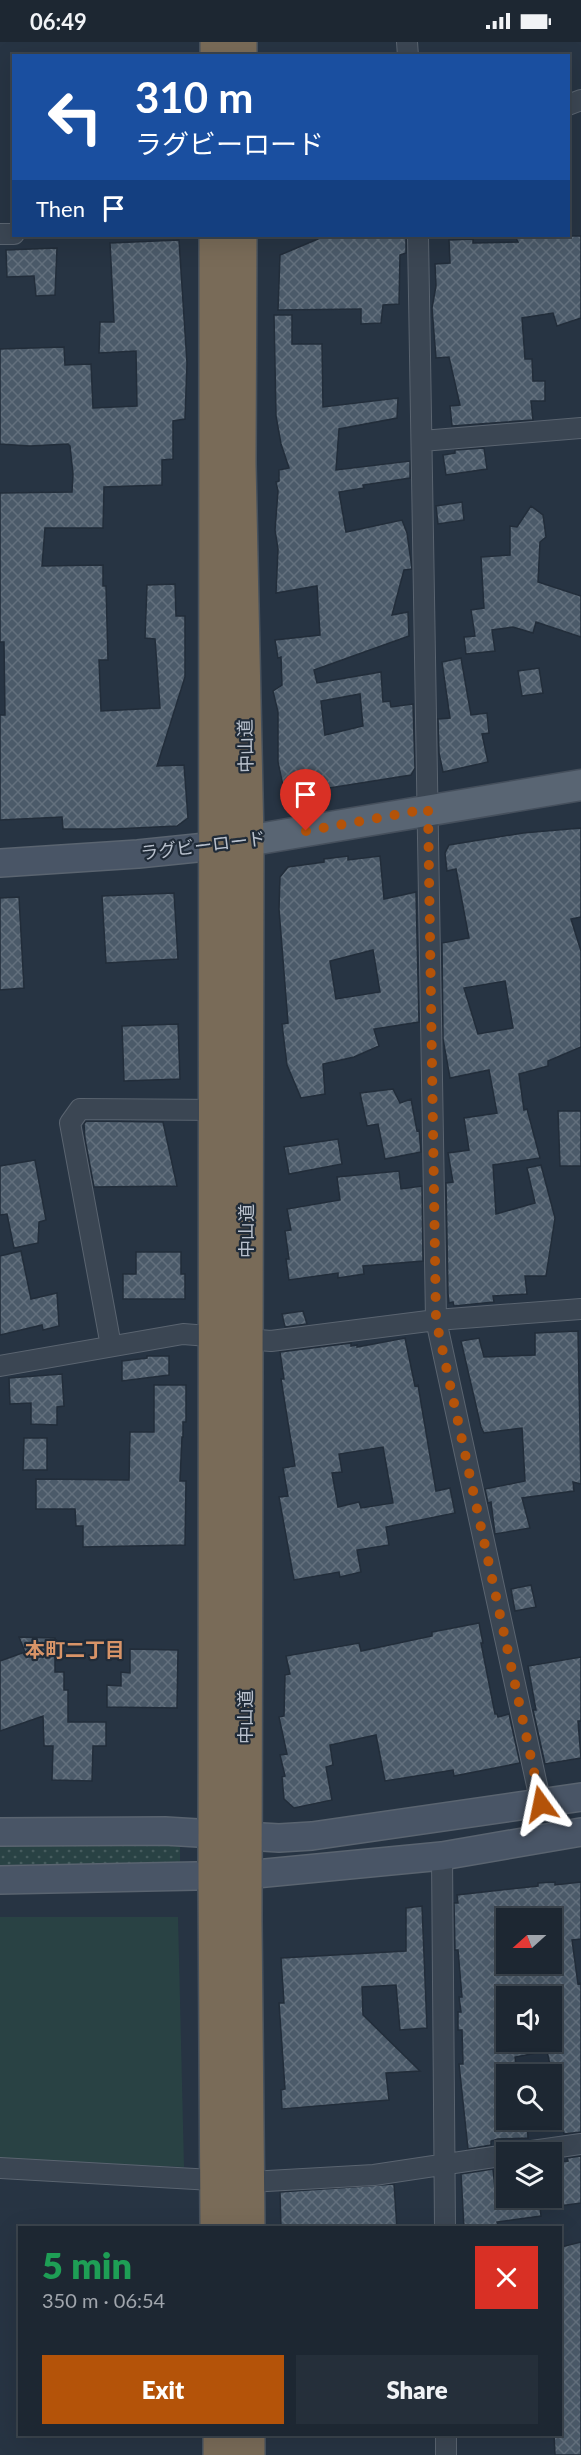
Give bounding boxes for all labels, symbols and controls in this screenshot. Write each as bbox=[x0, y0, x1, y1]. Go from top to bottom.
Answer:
text: 06:49 bbox=[30, 8, 87, 35]
text: 310 m bbox=[135, 72, 253, 122]
icon: left bbox=[36, 78, 114, 156]
text: ラグビーロード bbox=[135, 127, 324, 160]
icon: arrive bbox=[97, 192, 130, 225]
text: Then bbox=[36, 195, 85, 222]
street label: 中山道 bbox=[234, 719, 256, 773]
pin bbox=[280, 769, 331, 831]
icon: arrive bbox=[289, 778, 322, 811]
street label: ラグビーロード bbox=[139, 826, 267, 864]
street label: 中山道 bbox=[235, 1204, 257, 1258]
district label: 本町二丁目 bbox=[25, 1637, 125, 1661]
street label: 中山道 bbox=[234, 1690, 256, 1744]
position arrow bbox=[509, 1772, 573, 1836]
north arrow bbox=[496, 1908, 562, 1974]
map controls bbox=[496, 1908, 562, 2208]
button: sound bbox=[496, 1986, 562, 2052]
button: search bbox=[496, 2064, 562, 2130]
button: layers bbox=[496, 2142, 562, 2208]
text: 5 min bbox=[42, 2243, 132, 2287]
button: close bbox=[475, 2246, 538, 2309]
text: 350 m · 06:54 bbox=[42, 2288, 165, 2312]
button: Exit bbox=[42, 2355, 284, 2424]
button: Share bbox=[296, 2355, 538, 2424]

